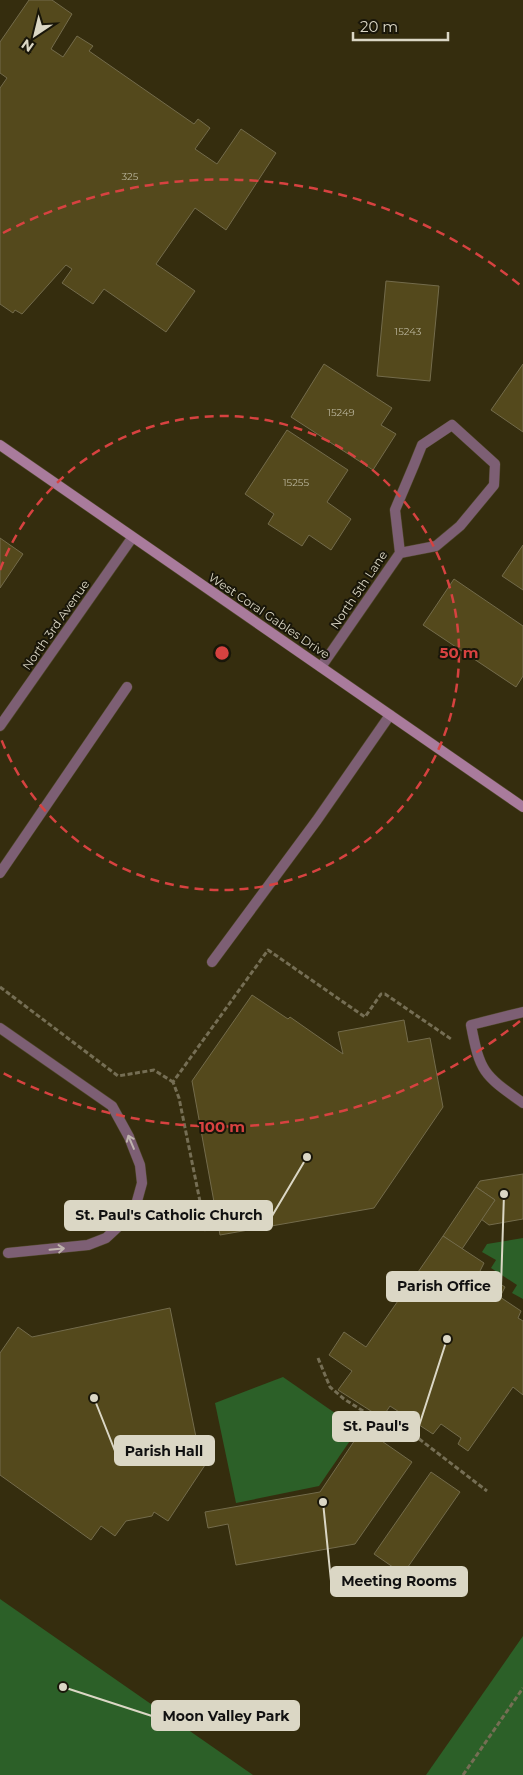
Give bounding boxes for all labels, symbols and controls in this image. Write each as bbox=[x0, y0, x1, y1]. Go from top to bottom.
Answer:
north arrow bbox=[10, 10, 60, 60]
scale bar bbox=[353, 10, 448, 42]
text: 20 m bbox=[360, 17, 398, 36]
text: N bbox=[18, 35, 37, 56]
house number: 325 bbox=[122, 170, 139, 183]
house number: 15243 bbox=[395, 325, 422, 338]
house number: 15249 bbox=[327, 406, 355, 419]
house number: 15255 bbox=[283, 476, 309, 489]
street label: North 5th Lane bbox=[327, 548, 390, 632]
street label: West Coral Gables Drive bbox=[206, 569, 333, 662]
street label: North 3rd Avenue bbox=[19, 577, 92, 673]
text: 50 m bbox=[439, 643, 479, 662]
centre of rings bbox=[213, 644, 231, 662]
text: 100 m bbox=[199, 1117, 245, 1136]
one-way arrow bbox=[125, 1135, 135, 1150]
callout: St. Paul's Catholic Church bbox=[65, 1201, 272, 1230]
text: St. Paul's Catholic Church bbox=[75, 1206, 263, 1224]
one-way arrow bbox=[48, 1244, 64, 1254]
callout: Parish Office bbox=[387, 1272, 501, 1301]
text: Parish Office bbox=[397, 1277, 491, 1295]
callout: St. Paul's bbox=[333, 1412, 419, 1441]
text: St. Paul's bbox=[343, 1417, 410, 1435]
callout: Parish Hall bbox=[115, 1436, 214, 1465]
text: Parish Hall bbox=[125, 1442, 203, 1460]
callout: Meeting Rooms bbox=[331, 1567, 467, 1596]
text: Meeting Rooms bbox=[341, 1572, 457, 1590]
callout: Moon Valley Park bbox=[152, 1701, 299, 1730]
text: Moon Valley Park bbox=[162, 1707, 290, 1725]

